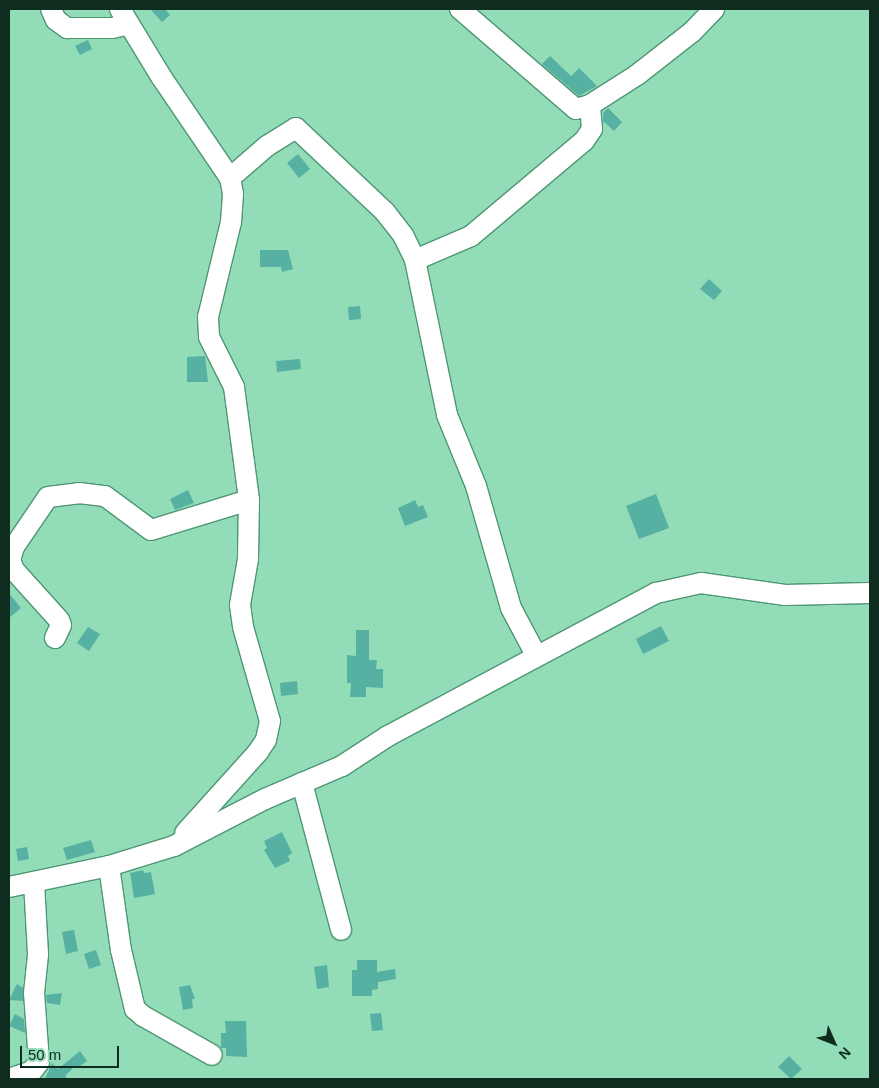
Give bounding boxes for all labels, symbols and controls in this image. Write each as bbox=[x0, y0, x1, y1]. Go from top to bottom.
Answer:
north arrow bbox=[809, 1018, 859, 1068]
scale bar bbox=[22, 1036, 121, 1068]
text: N bbox=[836, 1044, 854, 1063]
text: 50 m bbox=[28, 1046, 61, 1063]

